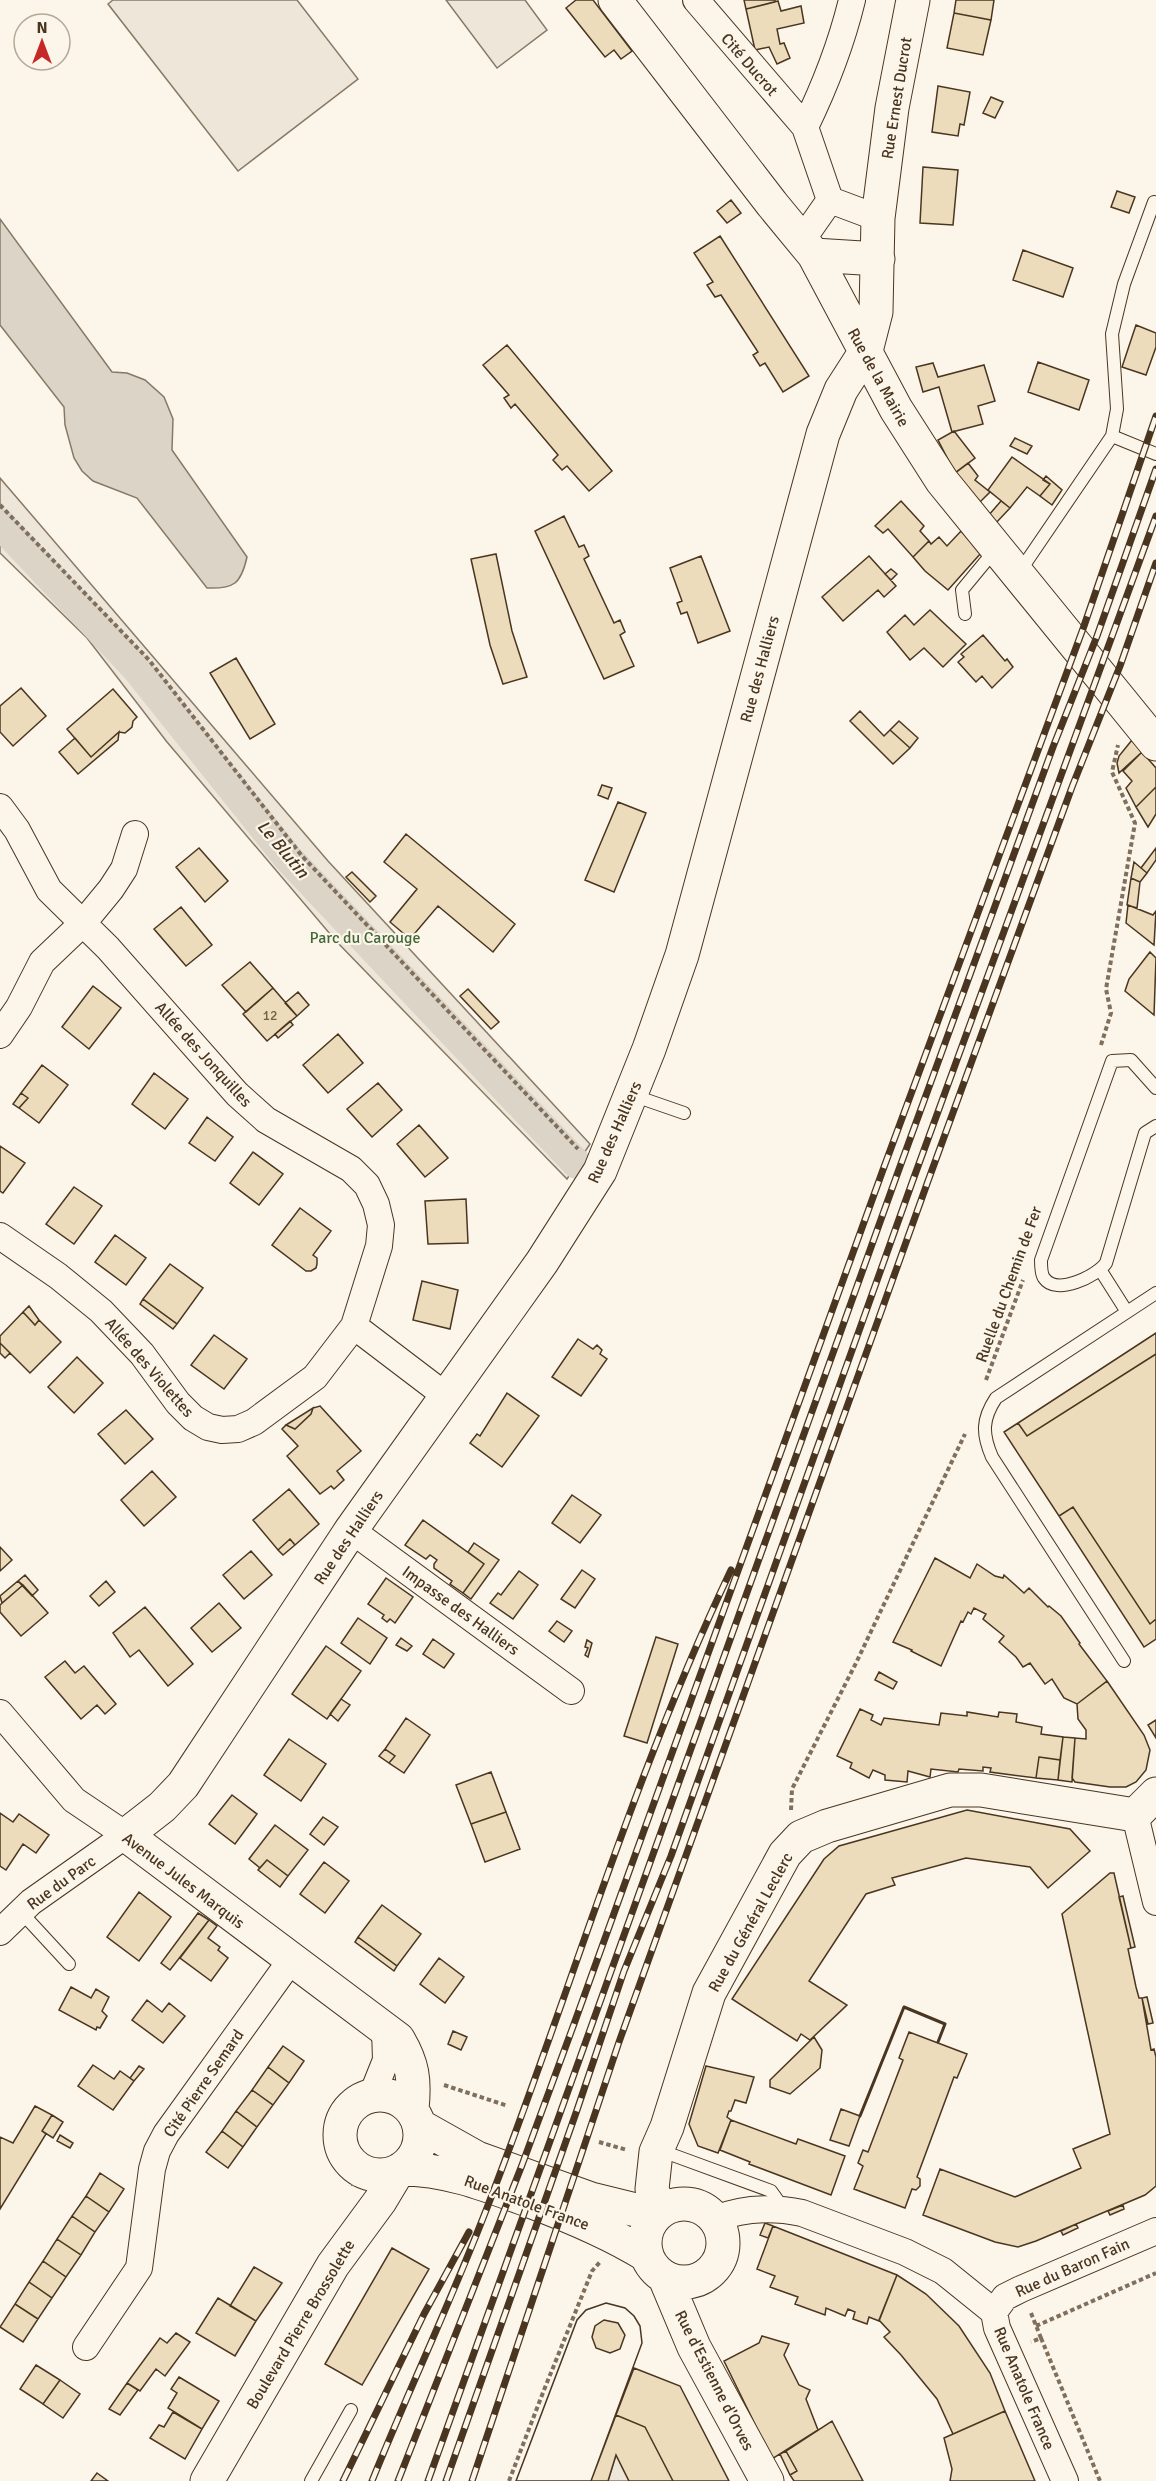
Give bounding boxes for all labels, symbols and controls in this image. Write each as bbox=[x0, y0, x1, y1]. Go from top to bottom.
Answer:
north arrow bbox=[12, 12, 72, 72]
text: N bbox=[36, 18, 48, 38]
street label: Cité Ducrot bbox=[716, 29, 782, 101]
street label: Rue Ernest Ducrot bbox=[877, 35, 917, 161]
street label: Rue de la Mairie bbox=[843, 325, 913, 430]
street label: Rue des Halliers bbox=[736, 614, 784, 725]
water label: Le Blutin bbox=[252, 816, 314, 883]
park label: Parc du Carouge bbox=[309, 928, 421, 948]
street label: Allée des Jonquilles bbox=[151, 998, 256, 1112]
house number: 12 bbox=[262, 1007, 278, 1024]
street label: Rue des Halliers bbox=[583, 1078, 646, 1187]
street label: Ruelle du Chemin de Fer bbox=[971, 1203, 1047, 1365]
street label: Allée des Violettes bbox=[100, 1314, 198, 1422]
street label: Rue des Halliers bbox=[310, 1486, 388, 1589]
street label: Impasse des Halliers bbox=[398, 1562, 523, 1660]
street label: Avenue Jules Marquis bbox=[118, 1828, 248, 1933]
street label: Rue du Général Leclerc bbox=[704, 1849, 798, 1996]
street label: Rue du Parc bbox=[23, 1851, 100, 1914]
street label: Cité Pierre Semard bbox=[159, 2026, 249, 2141]
street label: Rue Anatole France bbox=[461, 2171, 592, 2235]
street label: Rue du Baron Fain bbox=[1012, 2234, 1133, 2302]
street label: Boulevard Pierre Brossolette bbox=[242, 2236, 359, 2413]
street label: Rue d'Estienne d'Orves bbox=[670, 2307, 758, 2454]
street label: Rue Anatole France bbox=[989, 2324, 1059, 2453]

